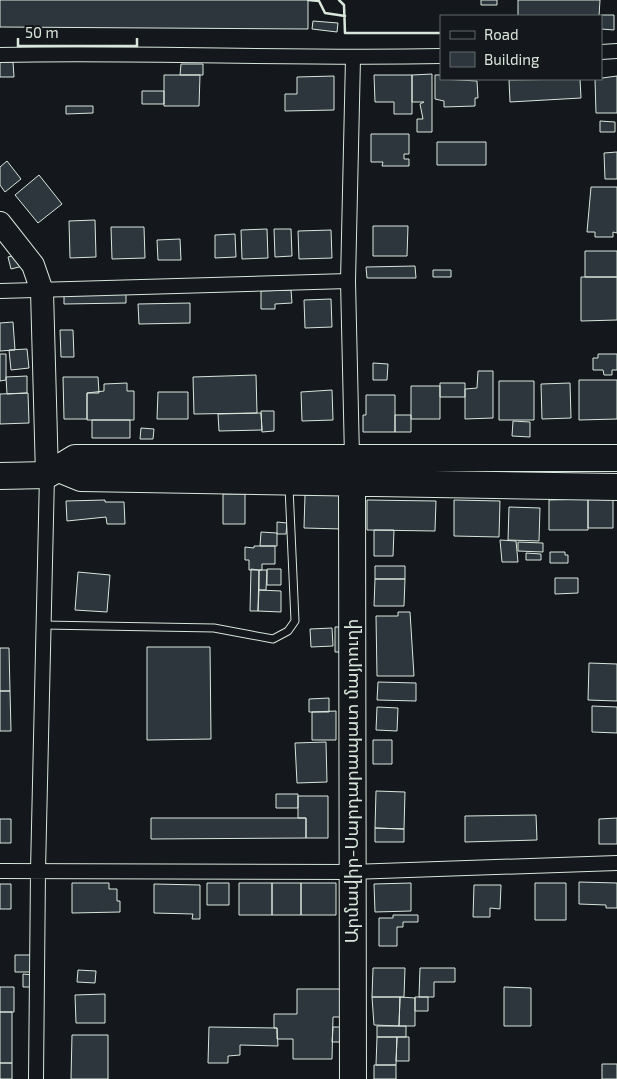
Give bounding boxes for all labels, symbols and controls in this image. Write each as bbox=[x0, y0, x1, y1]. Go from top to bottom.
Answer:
scale bar bbox=[18, 15, 136, 47]
legend bbox=[440, 15, 602, 80]
text: 50 m bbox=[25, 23, 59, 41]
text: Road bbox=[484, 25, 519, 43]
text: Building bbox=[484, 50, 540, 68]
street label: Արմավիր-Սարդարապատ մայրուղի bbox=[340, 619, 362, 943]

